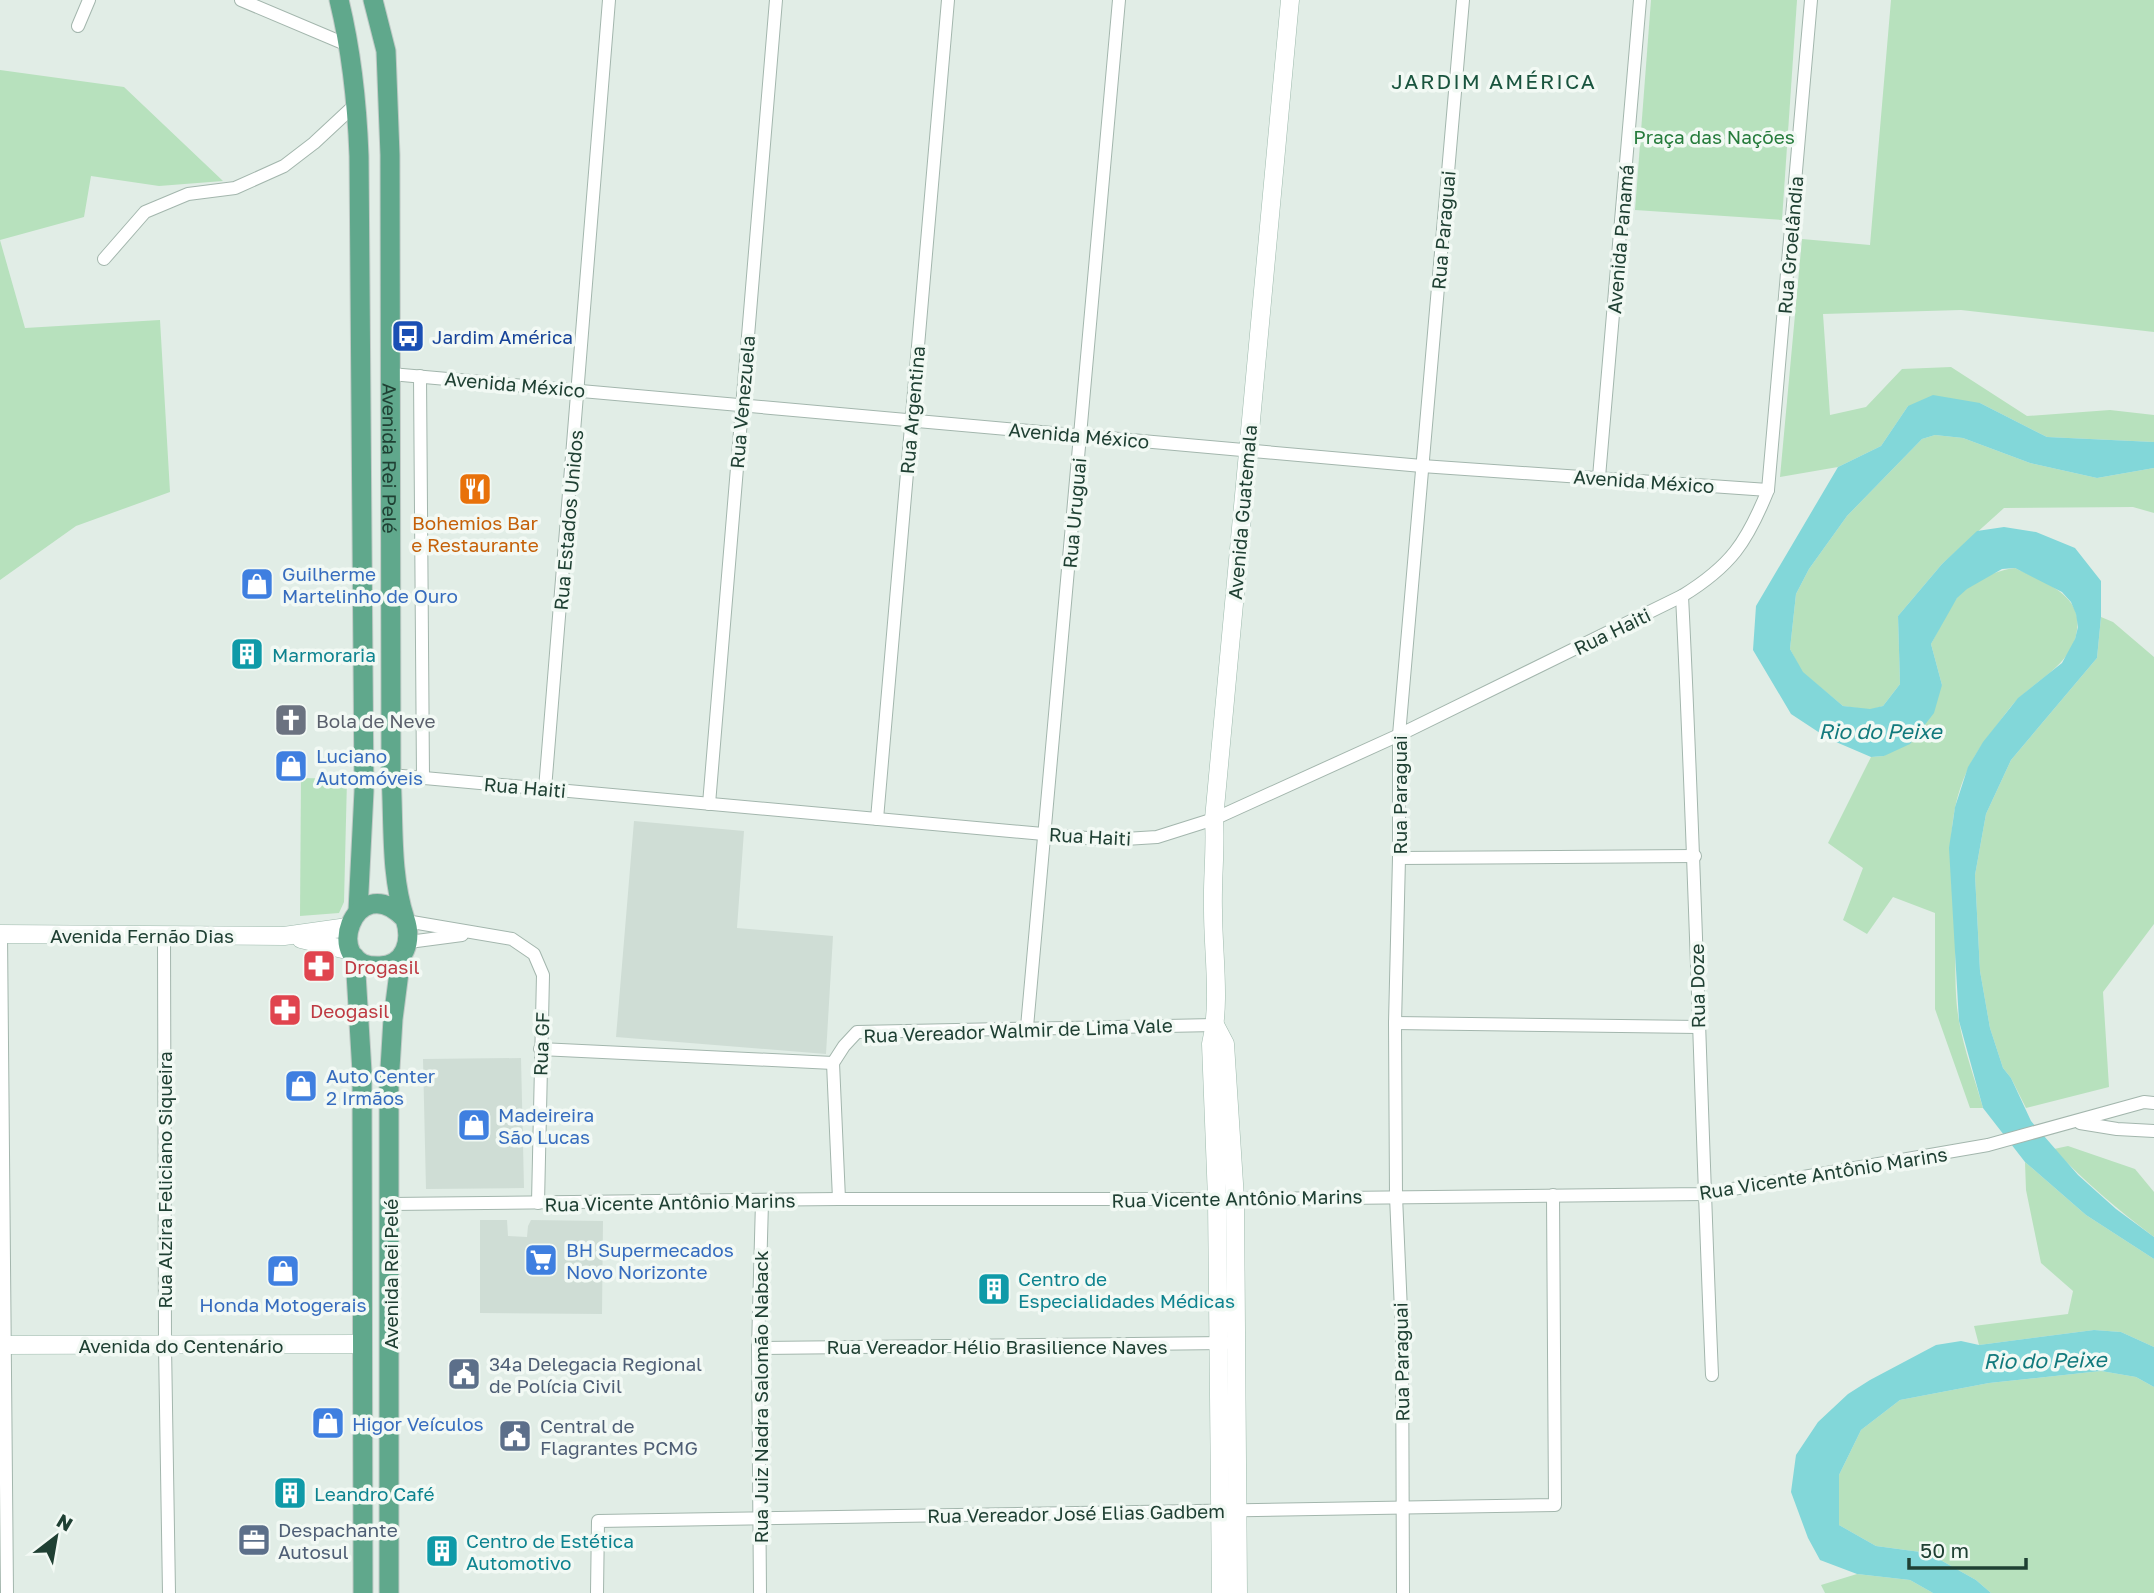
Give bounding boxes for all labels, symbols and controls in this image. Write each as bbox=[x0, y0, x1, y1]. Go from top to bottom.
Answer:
district label: JARDIM AMÉRICA bbox=[1391, 68, 1597, 94]
park label: Praça das Nações bbox=[1633, 125, 1795, 148]
street label: Avenida Panamá bbox=[1602, 163, 1638, 315]
street label: Rua Paraguai bbox=[1426, 169, 1460, 291]
street label: Rua Groelândia bbox=[1773, 175, 1807, 315]
bus stop icon: Jardim América bbox=[389, 317, 427, 355]
place label: Jardim América bbox=[432, 325, 573, 348]
street label: Rua Venezuela bbox=[725, 334, 759, 470]
street label: Rua Argentina bbox=[895, 345, 929, 475]
street label: Avenida México bbox=[444, 366, 586, 402]
street label: Avenida Rei Pelé bbox=[379, 383, 402, 534]
street label: Avenida México bbox=[1008, 417, 1150, 453]
street label: Avenida Guatemala bbox=[1223, 424, 1261, 600]
street label: Rua Estados Unidos bbox=[549, 429, 587, 611]
street label: Rua Uruguai bbox=[1058, 457, 1090, 569]
street label: Avenida México bbox=[1573, 465, 1715, 497]
restaurant icon: Bohemios Bar e Restaurante bbox=[456, 470, 494, 508]
place label: Bohemios Bar e Restaurante bbox=[411, 511, 539, 556]
place label: Guilherme Martelinho de Ouro bbox=[282, 562, 458, 607]
shop icon: Guilherme Martelinho de Ouro bbox=[238, 565, 276, 603]
street label: Rua Haiti bbox=[1570, 603, 1654, 659]
building icon: Marmoraria bbox=[228, 635, 266, 673]
place label: Marmoraria bbox=[272, 643, 376, 666]
church icon: Bola de Neve bbox=[272, 701, 310, 739]
place label: Bola de Neve bbox=[316, 709, 436, 732]
water label: Rio do Peixe bbox=[1818, 718, 1943, 744]
street label: Rua Paraguai bbox=[1388, 735, 1411, 855]
place label: Luciano Automóveis bbox=[316, 744, 423, 789]
shop icon: Luciano Automóveis bbox=[272, 747, 310, 785]
street label: Rua Haiti bbox=[483, 772, 567, 802]
street label: Rua Haiti bbox=[1048, 822, 1132, 850]
street label: Avenida Fernão Dias bbox=[50, 924, 234, 947]
street label: Rua Doze bbox=[1685, 943, 1709, 1029]
pharmacy icon: Drogasil bbox=[300, 947, 338, 985]
place label: Drogasil bbox=[344, 955, 420, 978]
pharmacy icon: Deogasil bbox=[266, 991, 304, 1029]
place label: Deogasil bbox=[310, 999, 389, 1022]
street label: Rua GF bbox=[528, 1012, 554, 1076]
street label: Rua Vereador Walmir de Lima Vale bbox=[863, 1013, 1173, 1047]
street label: Rua Alzira Feliciano Siqueira bbox=[153, 1051, 176, 1309]
place label: Auto Center 2 Irmãos bbox=[326, 1064, 436, 1109]
shop icon: Auto Center 2 Irmãos bbox=[282, 1067, 320, 1105]
place label: Madeireira São Lucas bbox=[498, 1103, 594, 1148]
shop icon: Madeireira São Lucas bbox=[455, 1106, 493, 1144]
street label: Rua Vicente Antônio Marins bbox=[1697, 1142, 1949, 1204]
street label: Rua Vicente Antônio Marins bbox=[1111, 1184, 1363, 1212]
street label: Rua Vicente Antônio Marins bbox=[544, 1188, 796, 1216]
street label: Avenida Rei Pelé bbox=[379, 1199, 402, 1349]
place label: BH Supermecados Novo Norizonte bbox=[566, 1238, 734, 1283]
supermarket icon: BH Supermecados Novo Norizonte bbox=[522, 1241, 560, 1279]
street label: Rua Juiz Nadra Salomão Naback bbox=[749, 1250, 772, 1544]
shop icon: Honda Motogerais bbox=[264, 1252, 302, 1290]
place label: Centro de Especialidades Médicas bbox=[1018, 1267, 1235, 1312]
building icon: Centro de Especialidades Médicas bbox=[975, 1270, 1013, 1308]
place label: Honda Motogerais bbox=[199, 1293, 367, 1316]
street label: Rua Paraguai bbox=[1388, 1302, 1414, 1422]
street label: Avenida do Centenário bbox=[78, 1334, 284, 1357]
street label: Rua Vereador Hélio Brasilience Naves bbox=[826, 1335, 1168, 1358]
water label: Rio do Peixe bbox=[1983, 1346, 2109, 1374]
place label: 34ª Delegacia Regional de Polícia Civil bbox=[489, 1352, 702, 1397]
public building icon: 34ª Delegacia Regional de Polícia Civil bbox=[445, 1355, 483, 1393]
shop icon: Higor Veículos bbox=[309, 1404, 347, 1442]
place label: Higor Veículos bbox=[352, 1412, 484, 1435]
place label: Central de Flagrantes PCMG bbox=[540, 1414, 698, 1459]
public building icon: Central de Flagrantes PCMG bbox=[496, 1417, 534, 1455]
building icon: Leandro Café bbox=[271, 1474, 309, 1512]
place label: Leandro Café bbox=[314, 1482, 435, 1505]
street label: Rua Vereador José Elias Gadbem bbox=[927, 1499, 1225, 1527]
north arrow bbox=[21, 1502, 91, 1572]
text: N bbox=[53, 1508, 77, 1536]
place label: Despachante Autosul bbox=[278, 1518, 398, 1563]
office icon: Despachante Autosul bbox=[235, 1521, 273, 1559]
scale bar bbox=[1909, 1526, 2026, 1570]
place label: Centro de Estética Automotivo bbox=[466, 1529, 634, 1574]
building icon: Centro de Estética Automotivo bbox=[423, 1532, 461, 1570]
text: 50 m bbox=[1920, 1537, 1969, 1563]

